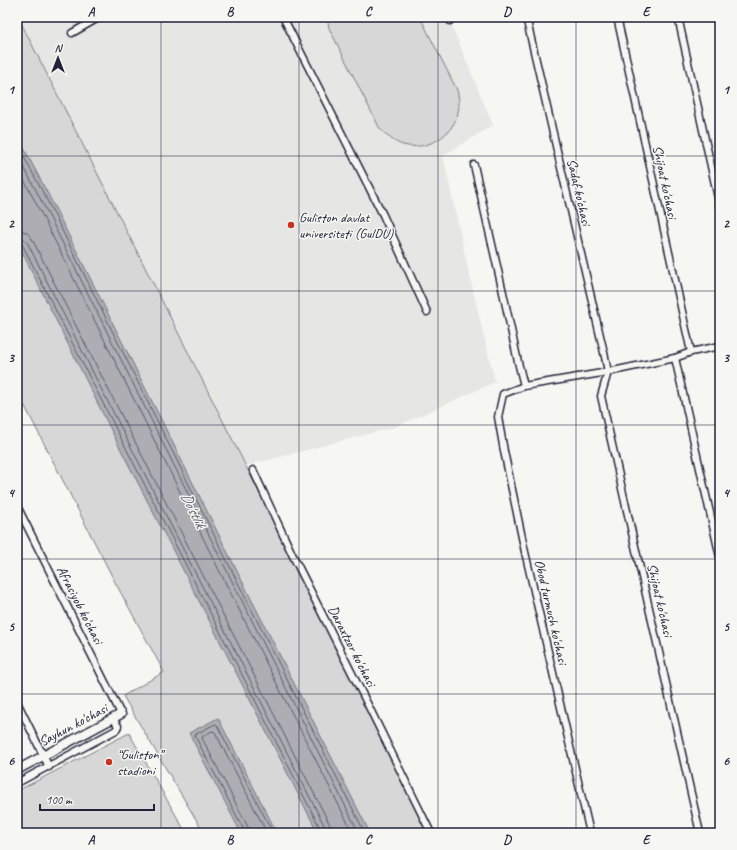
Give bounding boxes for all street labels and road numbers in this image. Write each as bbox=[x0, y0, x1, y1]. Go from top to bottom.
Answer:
street label: Shijoat ko'chasi bbox=[649, 144, 682, 222]
street label: Sadaf ko'chasi bbox=[563, 157, 595, 229]
street label: Obod turmush ko'chasi bbox=[531, 558, 572, 668]
street label: Shijoat ko'chasi bbox=[643, 562, 677, 640]
street label: Afrasiyob ko'chasi bbox=[53, 563, 108, 649]
street label: Daraxtzor ko'chasi bbox=[324, 603, 381, 691]
street label: Sayhun ko'chasi bbox=[36, 699, 112, 750]

